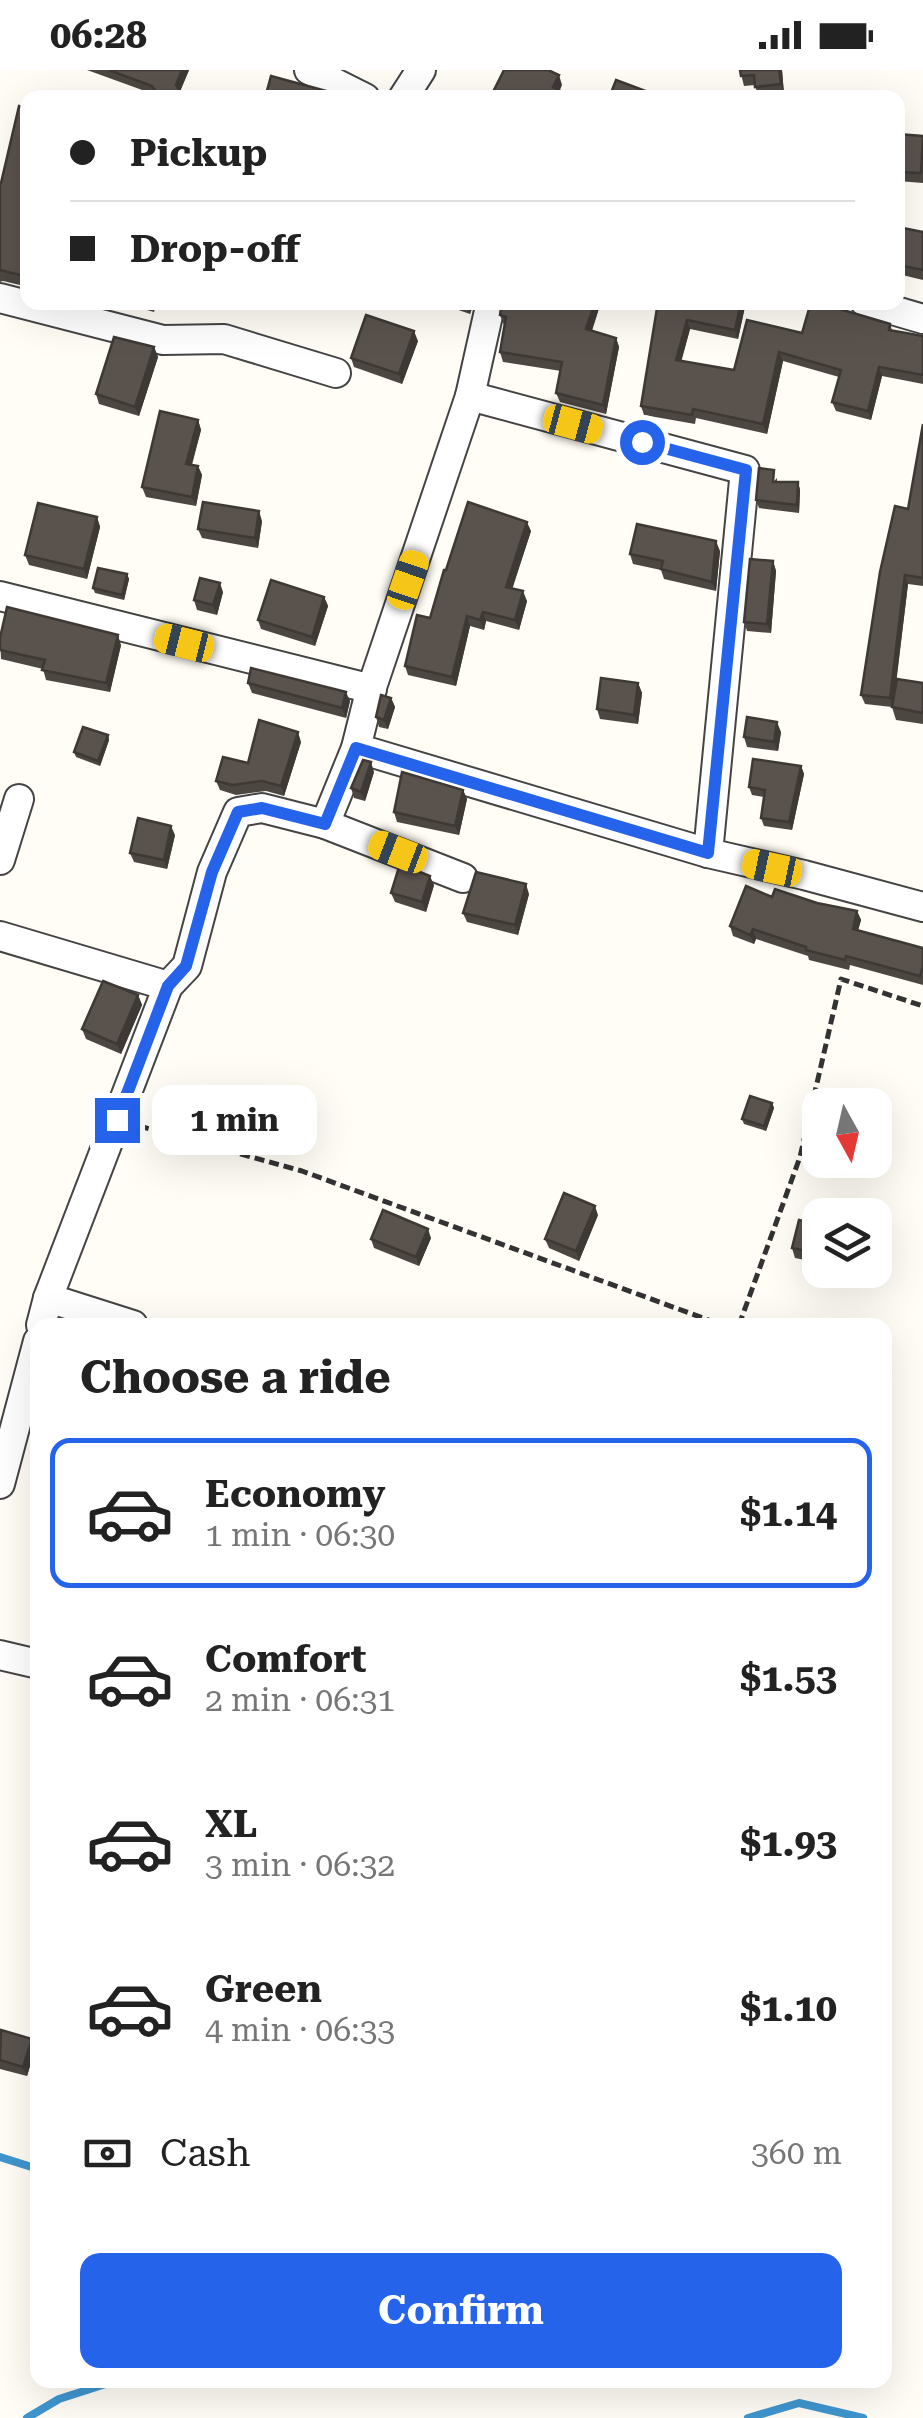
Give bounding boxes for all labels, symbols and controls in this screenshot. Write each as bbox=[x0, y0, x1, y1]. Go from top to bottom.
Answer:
text: 06:28 bbox=[50, 13, 147, 57]
text: Pickup bbox=[130, 131, 267, 175]
text: Drop-off bbox=[130, 227, 300, 271]
car bbox=[540, 402, 606, 446]
route start bbox=[620, 420, 665, 465]
car bbox=[384, 547, 432, 613]
car bbox=[151, 621, 217, 665]
car bbox=[365, 827, 431, 877]
car bbox=[740, 847, 804, 889]
callout: 1 min bbox=[152, 1085, 317, 1155]
north arrow bbox=[802, 1088, 892, 1178]
map controls bbox=[802, 1088, 892, 1288]
route end bbox=[95, 1098, 140, 1143]
text: 1 min bbox=[190, 1101, 279, 1139]
button: layers bbox=[802, 1198, 892, 1288]
text: Choose a ride bbox=[80, 1351, 391, 1404]
icon: car bbox=[85, 1468, 175, 1558]
text: Economy bbox=[205, 1472, 385, 1516]
text: $1.14 bbox=[740, 1491, 837, 1535]
text: 1 min · 06:30 bbox=[205, 1516, 395, 1554]
icon: car bbox=[85, 1633, 175, 1723]
text: Comfort bbox=[205, 1637, 366, 1681]
text: $1.53 bbox=[740, 1656, 837, 1700]
text: 2 min · 06:31 bbox=[205, 1681, 395, 1719]
icon: car bbox=[85, 1798, 175, 1888]
text: XL bbox=[205, 1802, 257, 1846]
text: $1.93 bbox=[740, 1821, 837, 1865]
text: 3 min · 06:32 bbox=[205, 1846, 395, 1884]
icon: car bbox=[85, 1963, 175, 2053]
text: Green bbox=[205, 1967, 322, 2011]
text: $1.10 bbox=[740, 1986, 837, 2030]
text: 4 min · 06:33 bbox=[205, 2011, 395, 2049]
icon: cash bbox=[80, 2126, 135, 2181]
text: Cash bbox=[160, 2131, 250, 2175]
text: 360 m bbox=[751, 2134, 842, 2172]
button: Confirm bbox=[80, 2253, 842, 2368]

